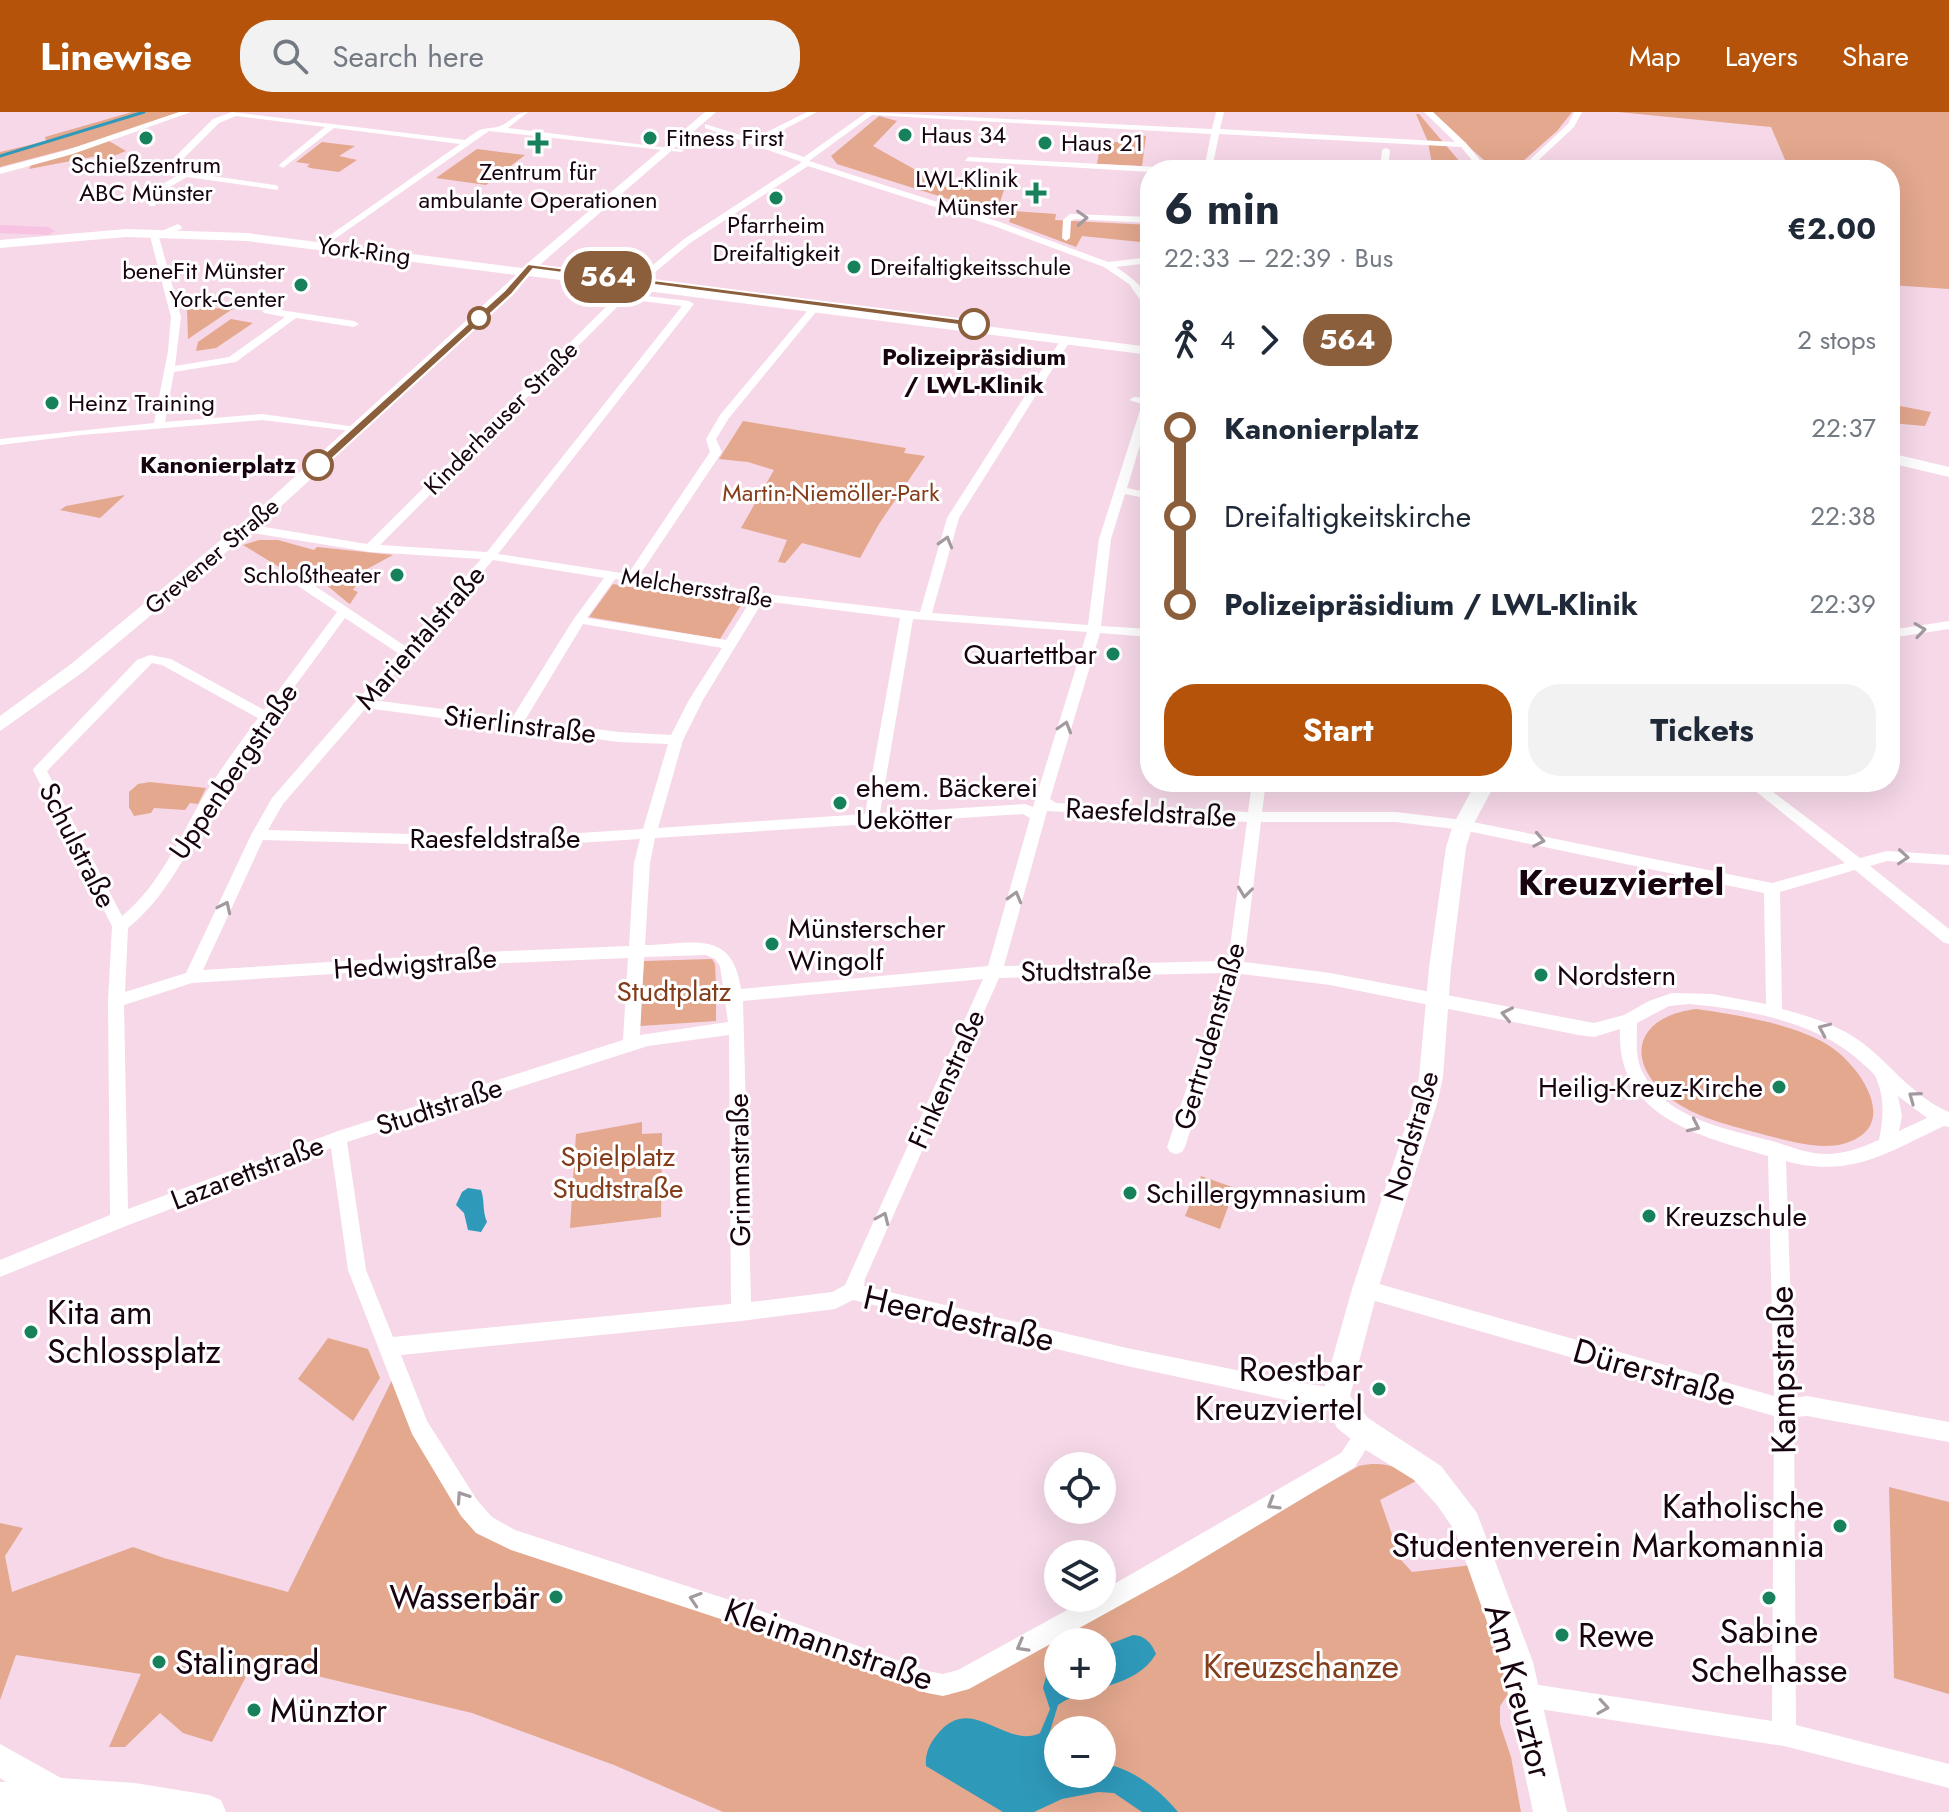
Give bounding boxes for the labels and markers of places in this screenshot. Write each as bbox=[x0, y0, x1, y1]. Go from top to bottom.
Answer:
place label: Haus 34 bbox=[921, 117, 1006, 152]
place label: Fitness First bbox=[666, 120, 784, 155]
place label: Haus 21 bbox=[1061, 125, 1144, 160]
marker: Haus 34 bbox=[896, 126, 914, 144]
marker: Schießzentrum ABC Münster bbox=[137, 129, 155, 147]
marker: Fitness First bbox=[641, 129, 659, 147]
marker: Zentrum für ambulante Operationen bbox=[527, 132, 549, 154]
marker: Haus 21 bbox=[1036, 134, 1054, 152]
place label: Schießzentrum ABC Münster bbox=[71, 147, 221, 210]
place label: Zentrum für ambulante Operationen bbox=[419, 154, 657, 217]
place label: LWL-Klinik Münster bbox=[915, 161, 1019, 224]
marker: LWL-Klinik Münster bbox=[1025, 182, 1047, 204]
marker: Pfarrheim Dreifaltigkeit bbox=[767, 189, 785, 207]
place label: Pfarrheim Dreifaltigkeit bbox=[713, 207, 840, 270]
place label: Dreifaltigkeitsschule bbox=[870, 249, 1071, 284]
place label: beneFit Münster York-Center bbox=[122, 253, 286, 316]
marker: Dreifaltigkeitsschule bbox=[845, 258, 863, 276]
marker: beneFit Münster York-Center bbox=[292, 276, 310, 294]
unlabelled marker bbox=[468, 307, 490, 329]
marker: Polizeipräsidium / LWL-Klinik bbox=[959, 309, 989, 339]
place label: Polizeipräsidium / LWL-Klinik bbox=[882, 339, 1066, 402]
place label: Heinz Training bbox=[68, 385, 215, 420]
marker: Heinz Training bbox=[43, 394, 61, 412]
place label: Kanonierplatz bbox=[140, 447, 296, 482]
marker: Kanonierplatz bbox=[303, 450, 333, 480]
place label: Schloßtheater bbox=[243, 557, 382, 592]
marker: Schloßtheater bbox=[388, 566, 406, 584]
place label: Quartettbar bbox=[963, 634, 1097, 675]
marker: Quartettbar bbox=[1104, 645, 1122, 663]
place label: ehem. Bäckerei Uekötter bbox=[856, 767, 1038, 840]
marker: ehem. Bäckerei Uekötter bbox=[831, 794, 849, 812]
place label: Münsterscher Wingolf bbox=[788, 908, 946, 981]
marker: Münsterscher Wingolf bbox=[763, 935, 781, 953]
place label: Nordstern bbox=[1557, 955, 1676, 996]
marker: Nordstern bbox=[1532, 966, 1550, 984]
place label: Heilig-Kreuz-Kirche bbox=[1538, 1067, 1763, 1108]
marker: Heilig-Kreuz-Kirche bbox=[1770, 1078, 1788, 1096]
place label: Schillergymnasium bbox=[1146, 1173, 1367, 1214]
marker: Schillergymnasium bbox=[1121, 1184, 1139, 1202]
place label: Kreuzschule bbox=[1665, 1196, 1807, 1237]
marker: Kreuzschule bbox=[1640, 1207, 1658, 1225]
place label: Kita am Schlossplatz bbox=[47, 1288, 221, 1376]
marker: Kita am Schlossplatz bbox=[22, 1323, 40, 1341]
place label: Roestbar Kreuzviertel bbox=[1195, 1345, 1363, 1433]
marker: Roestbar Kreuzviertel bbox=[1370, 1380, 1388, 1398]
place label: Katholische Studentenverein Markomannia bbox=[1391, 1482, 1824, 1570]
marker: Katholische Studentenverein Markomannia bbox=[1831, 1517, 1849, 1535]
place label: Wasserbär bbox=[389, 1573, 540, 1622]
marker: Wasserbär bbox=[547, 1588, 565, 1606]
marker: Sabine Schelhasse bbox=[1760, 1589, 1778, 1607]
place label: Sabine Schelhasse bbox=[1690, 1607, 1848, 1695]
place label: Rewe bbox=[1578, 1611, 1654, 1660]
marker: Rewe bbox=[1553, 1626, 1571, 1644]
place label: Stalingrad bbox=[175, 1638, 319, 1687]
marker: Stalingrad bbox=[150, 1653, 168, 1671]
place label: Münztor bbox=[270, 1686, 388, 1735]
marker: Münztor bbox=[245, 1701, 263, 1719]

